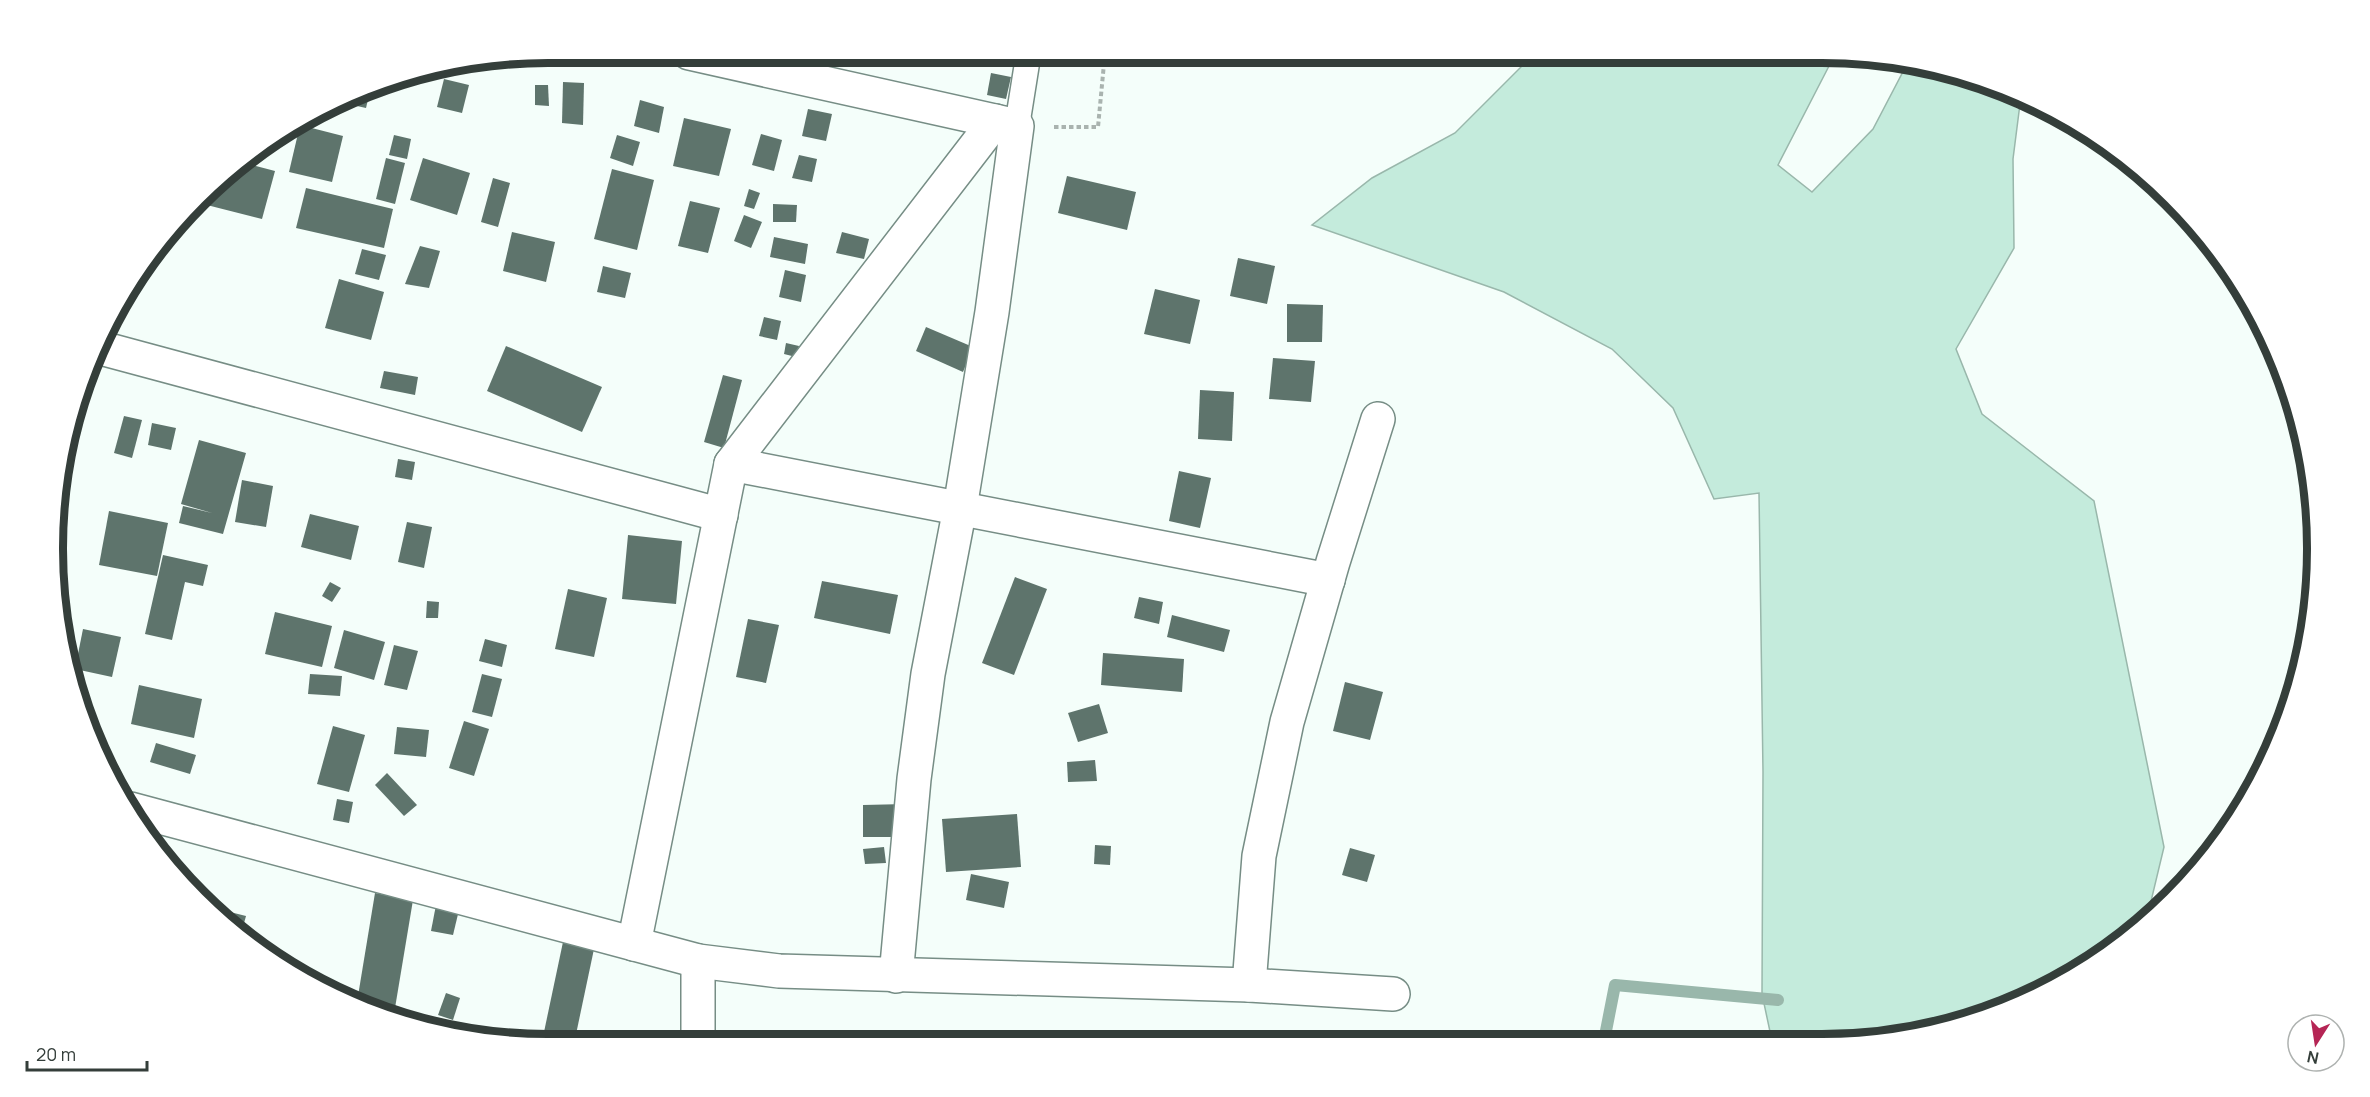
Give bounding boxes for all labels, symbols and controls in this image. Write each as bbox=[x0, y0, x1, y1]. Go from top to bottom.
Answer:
north arrow bbox=[2286, 1013, 2346, 1073]
scale bar bbox=[27, 1034, 147, 1072]
text: 20 m bbox=[36, 1042, 76, 1066]
text: N bbox=[2305, 1046, 2321, 1070]

